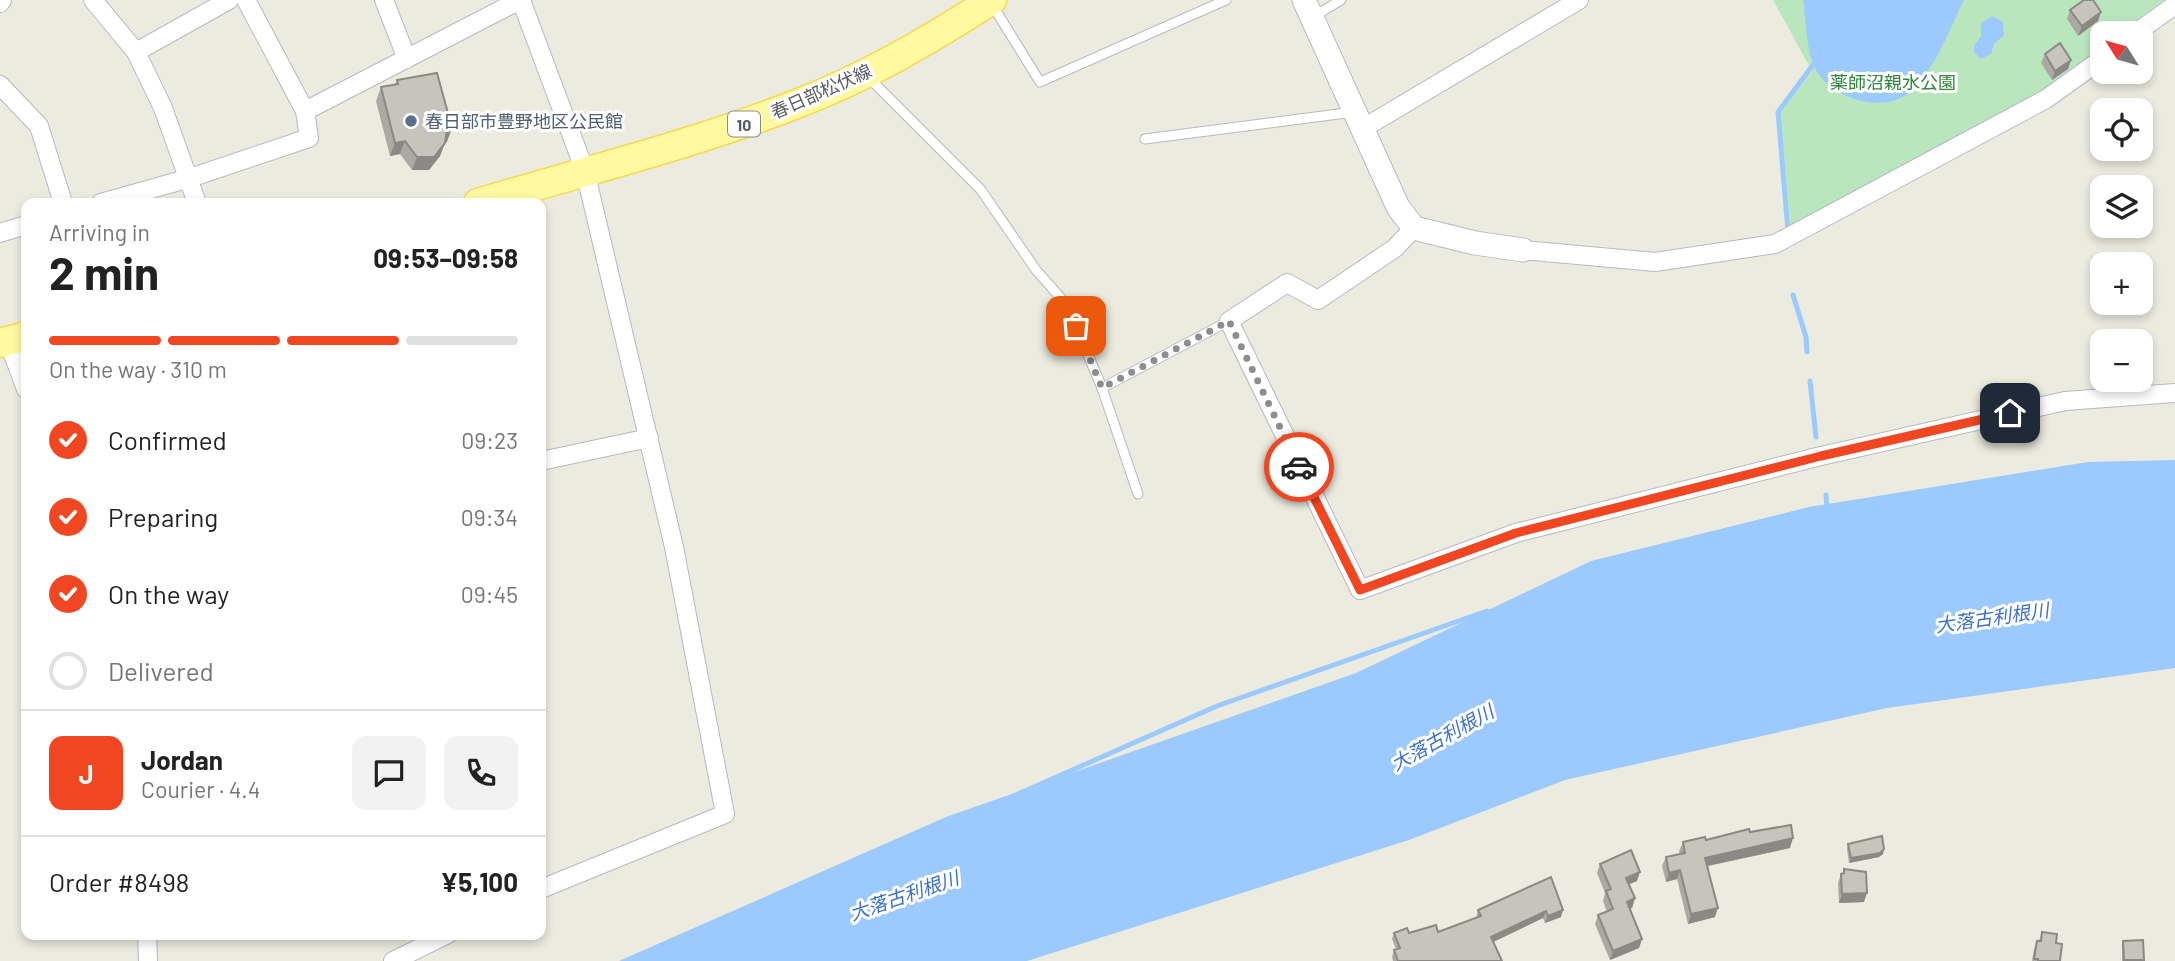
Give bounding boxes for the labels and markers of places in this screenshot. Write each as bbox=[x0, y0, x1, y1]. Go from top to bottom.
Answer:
place label: 春日部市豊野地区公民館 bbox=[425, 110, 623, 132]
marker: 春日部市豊野地区公民館 bbox=[403, 113, 419, 129]
pin bbox=[1046, 296, 1106, 356]
pin bbox=[1980, 383, 2040, 443]

